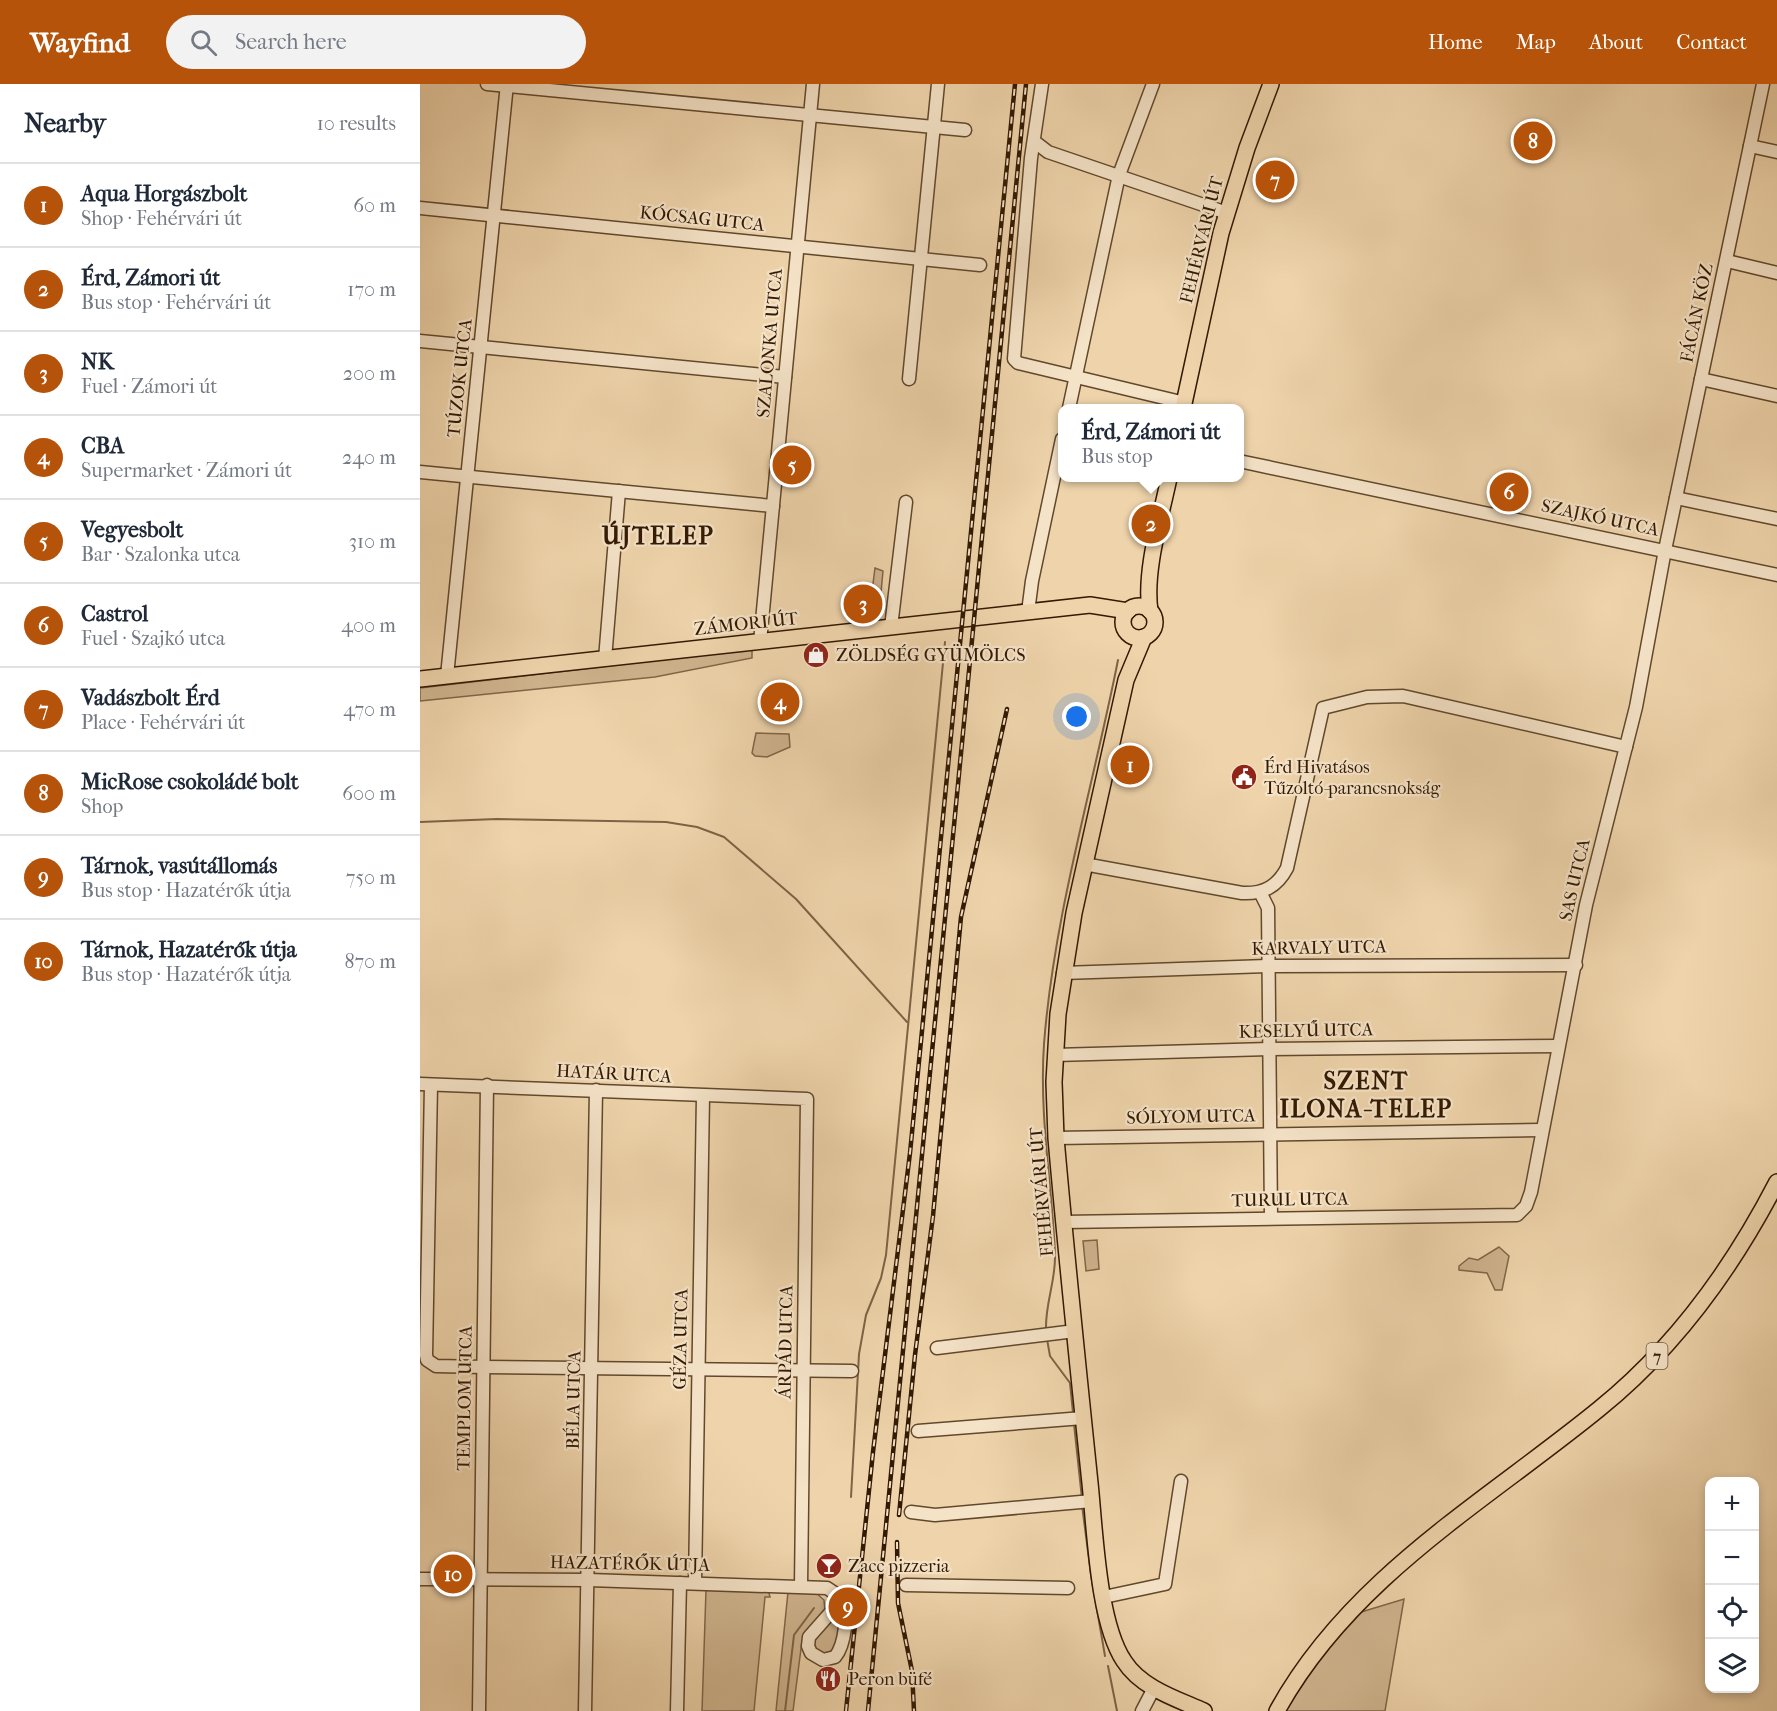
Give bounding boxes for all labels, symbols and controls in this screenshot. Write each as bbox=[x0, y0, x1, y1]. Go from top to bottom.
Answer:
search box bbox=[166, 15, 586, 69]
text: Wayfind bbox=[30, 26, 130, 59]
icon: search bbox=[187, 26, 220, 59]
text: Search here bbox=[235, 29, 347, 55]
text: Home bbox=[1428, 30, 1483, 54]
text: Map bbox=[1516, 30, 1556, 54]
text: About bbox=[1589, 30, 1643, 54]
text: Contact bbox=[1676, 30, 1747, 54]
text: Nearby bbox=[24, 108, 106, 139]
text: 10 results bbox=[317, 112, 396, 135]
pin: 8 bbox=[1514, 118, 1552, 164]
pin: 7 bbox=[1256, 158, 1294, 202]
street label: FEHÉRVÁRI ÚT bbox=[1175, 173, 1228, 306]
text: Aqua Horgászbolt bbox=[81, 181, 247, 207]
text: 1 bbox=[40, 194, 47, 217]
text: 60 m bbox=[353, 194, 396, 217]
street label: KÓCSAG UTCA bbox=[638, 200, 766, 236]
text: Shop · Fehérvári út bbox=[81, 207, 242, 230]
street label: FÁCÁN KÖZ bbox=[1675, 261, 1718, 364]
text: Érd, Zámori út bbox=[81, 265, 220, 291]
street label: SZALONKA UTCA bbox=[753, 267, 787, 419]
text: 2 bbox=[38, 278, 49, 301]
text: 170 m bbox=[347, 278, 396, 301]
text: Bus stop · Fehérvári út bbox=[81, 291, 271, 314]
street label: TÚZOK UTCA bbox=[442, 317, 477, 438]
text: NK bbox=[81, 349, 114, 375]
text: 3 bbox=[39, 362, 48, 385]
text: 200 m bbox=[343, 362, 396, 385]
text: Fuel · Zámori út bbox=[81, 375, 217, 398]
popup bbox=[1058, 404, 1244, 482]
text: Érd, Zámori út bbox=[1081, 419, 1221, 445]
text: CBA bbox=[81, 433, 124, 459]
pin: 5 bbox=[772, 442, 812, 488]
text: Bus stop bbox=[1081, 445, 1153, 468]
text: 4 bbox=[38, 446, 49, 469]
text: 240 m bbox=[342, 446, 396, 469]
text: Supermarket · Zámori út bbox=[81, 459, 292, 482]
pin: 6 bbox=[1490, 470, 1528, 514]
street label: SZAJKÓ UTCA bbox=[1539, 493, 1661, 541]
pin: 2 bbox=[1132, 502, 1170, 546]
text: Vegyesbolt bbox=[81, 517, 183, 543]
district label: ÚJTELEP bbox=[601, 520, 714, 550]
text: 5 bbox=[39, 530, 48, 553]
text: 310 m bbox=[349, 530, 396, 553]
text: Bar · Szalonka utca bbox=[81, 543, 240, 566]
pin: 3 bbox=[844, 582, 882, 626]
text: Castrol bbox=[81, 601, 148, 627]
street label: ZÁMORI ÚT bbox=[693, 607, 800, 640]
text: 6 bbox=[38, 614, 49, 637]
text: 400 m bbox=[341, 614, 396, 637]
text: Fuel · Szajkó utca bbox=[81, 627, 225, 650]
shop icon: ZÖLDSÉG GYÜMÖLCS bbox=[801, 640, 831, 670]
place label: ZÖLDSÉG GYÜMÖLCS bbox=[836, 644, 1025, 666]
pin: 4 bbox=[760, 680, 800, 724]
text: Vadászbolt Érd bbox=[81, 685, 220, 711]
text: 7 bbox=[39, 698, 48, 721]
text: 470 m bbox=[343, 698, 396, 721]
your location bbox=[1062, 702, 1091, 731]
text: Place · Fehérvári út bbox=[81, 711, 245, 734]
pin: 1 bbox=[1110, 742, 1150, 788]
place label: Érd Hivatásos Tűzoltó-parancsnokság bbox=[1264, 756, 1440, 799]
public building icon: Érd Hivatásos Tűzoltó-parancsnokság bbox=[1229, 762, 1259, 792]
text: MicRose csokoládé bolt bbox=[81, 769, 299, 795]
text: 8 bbox=[38, 782, 49, 805]
text: 600 m bbox=[342, 782, 396, 805]
text: Shop bbox=[81, 795, 123, 818]
street label: SAS UTCA bbox=[1555, 836, 1595, 923]
text: Tárnok, vasútállomás bbox=[81, 853, 277, 879]
text: 9 bbox=[38, 866, 49, 889]
text: 750 m bbox=[346, 866, 396, 889]
text: Bus stop · Hazatérők útja bbox=[81, 879, 291, 902]
street label: KARVALY UTCA bbox=[1251, 936, 1387, 960]
text: Tárnok, Hazatérők útja bbox=[81, 937, 297, 963]
text: 10 bbox=[34, 950, 53, 973]
text: 870 m bbox=[344, 950, 396, 973]
text: Bus stop · Hazatérők útja bbox=[81, 963, 291, 986]
street label: KESELYŰ UTCA bbox=[1239, 1018, 1374, 1043]
street label: HATÁR UTCA bbox=[556, 1059, 673, 1088]
district label: SZENT ILONA-TELEP bbox=[1280, 1067, 1452, 1123]
street label: SÓLYOM UTCA bbox=[1126, 1103, 1256, 1129]
street label: FEHÉRVÁRI ÚT bbox=[1025, 1125, 1058, 1258]
street label: TURUL UTCA bbox=[1231, 1188, 1349, 1212]
street label: ÁRPÁD UTCA bbox=[773, 1285, 797, 1400]
street label: GÉZA UTCA bbox=[669, 1288, 692, 1390]
street label: TEMPLOM UTCA bbox=[453, 1325, 477, 1471]
road number: 7 bbox=[1646, 1343, 1668, 1369]
street label: BÉLA UTCA bbox=[562, 1350, 585, 1450]
map controls bbox=[1705, 1477, 1759, 1693]
button: + bbox=[1705, 1477, 1759, 1531]
button: − bbox=[1705, 1531, 1759, 1585]
street label: HAZATÉRŐK ÚTJA bbox=[550, 1550, 711, 1576]
bar icon: Zacc pizzeria bbox=[814, 1551, 844, 1581]
pin: 10 bbox=[434, 1552, 472, 1596]
place label: Zacc pizzeria bbox=[848, 1556, 950, 1577]
pin: 9 bbox=[828, 1584, 868, 1630]
button: locate bbox=[1705, 1585, 1759, 1639]
button: layers bbox=[1705, 1639, 1759, 1693]
restaurant icon: Peron büfé bbox=[813, 1664, 843, 1694]
place label: Peron büfé bbox=[848, 1669, 932, 1690]

